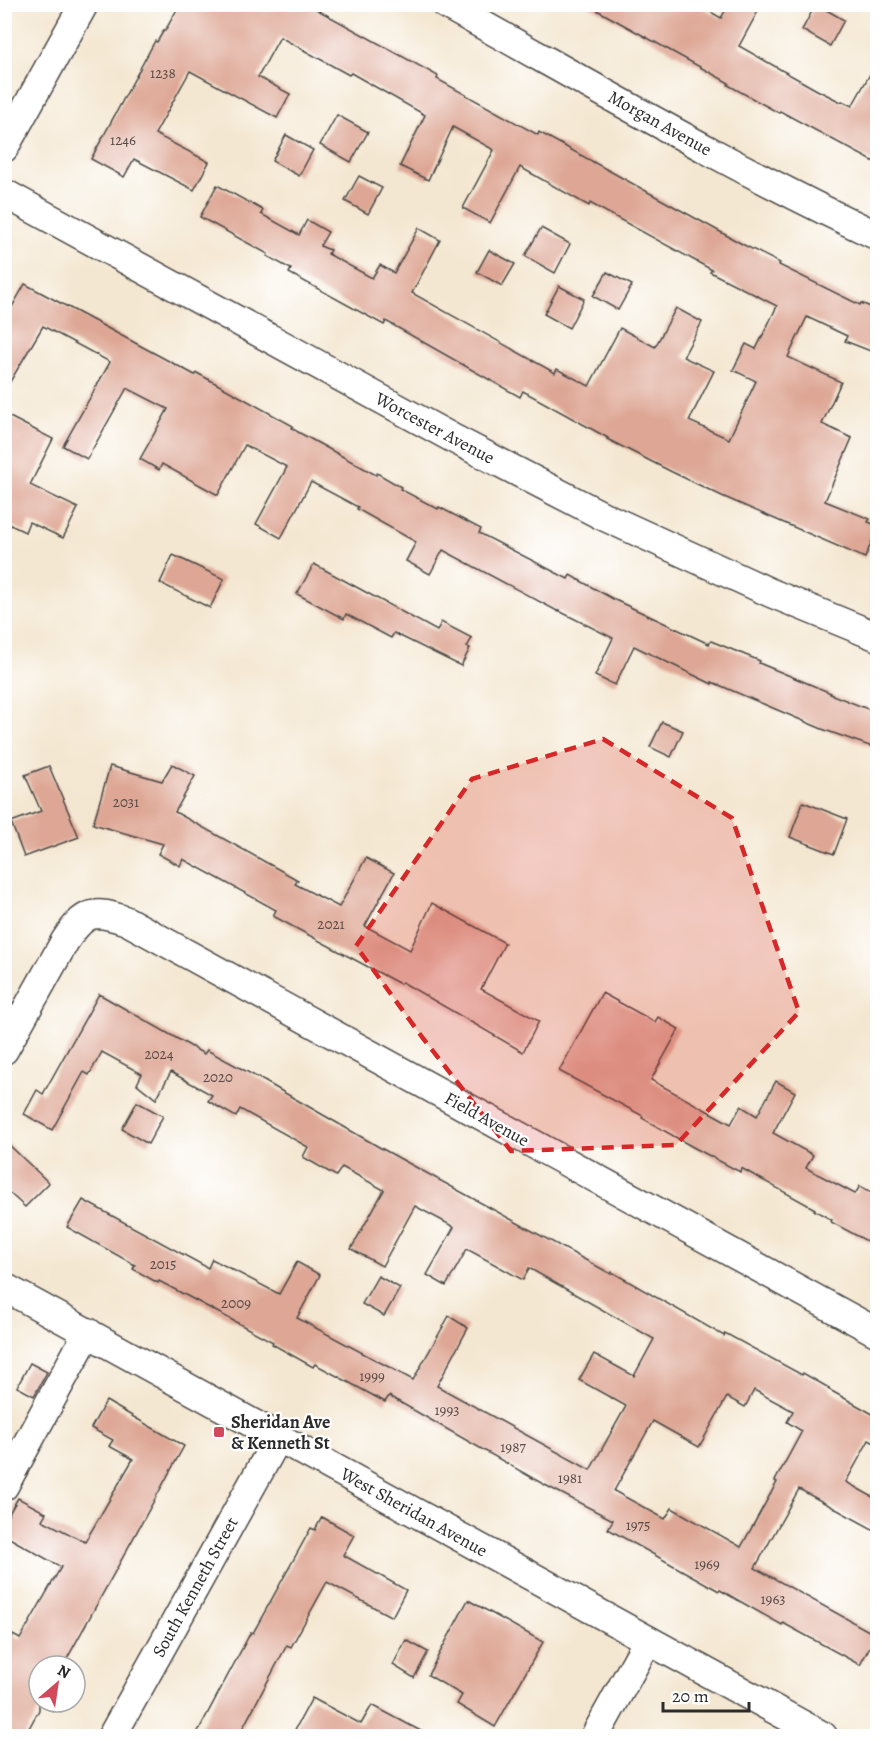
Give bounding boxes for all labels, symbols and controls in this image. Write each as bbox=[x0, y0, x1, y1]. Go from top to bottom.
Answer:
house number: 1238 bbox=[150, 63, 176, 83]
street label: Morgan Avenue bbox=[604, 85, 716, 161]
house number: 1246 bbox=[110, 130, 136, 150]
street label: Worcester Avenue bbox=[370, 386, 499, 470]
house number: 2031 bbox=[113, 792, 139, 812]
house number: 2021 bbox=[317, 914, 345, 934]
house number: 2024 bbox=[144, 1044, 174, 1064]
house number: 2020 bbox=[203, 1067, 233, 1087]
street label: Field Avenue bbox=[440, 1086, 534, 1152]
house number: 2015 bbox=[150, 1254, 176, 1274]
house number: 2009 bbox=[221, 1293, 251, 1313]
house number: 1999 bbox=[359, 1366, 385, 1386]
house number: 1993 bbox=[434, 1400, 460, 1420]
place label: Sheridan Ave & Kenneth St bbox=[231, 1410, 330, 1455]
marker: Sheridan Ave & Kenneth St bbox=[212, 1425, 226, 1439]
house number: 1987 bbox=[500, 1437, 526, 1457]
street label: West Sheridan Avenue bbox=[335, 1461, 492, 1562]
house number: 1981 bbox=[558, 1468, 582, 1488]
street label: South Kenneth Street bbox=[146, 1512, 244, 1661]
house number: 1975 bbox=[626, 1515, 650, 1535]
house number: 1969 bbox=[694, 1554, 720, 1574]
house number: 1963 bbox=[760, 1589, 786, 1609]
north arrow bbox=[27, 1654, 87, 1714]
text: N bbox=[53, 1659, 75, 1684]
scale bar bbox=[663, 1675, 748, 1713]
text: 20 m bbox=[672, 1684, 709, 1708]

